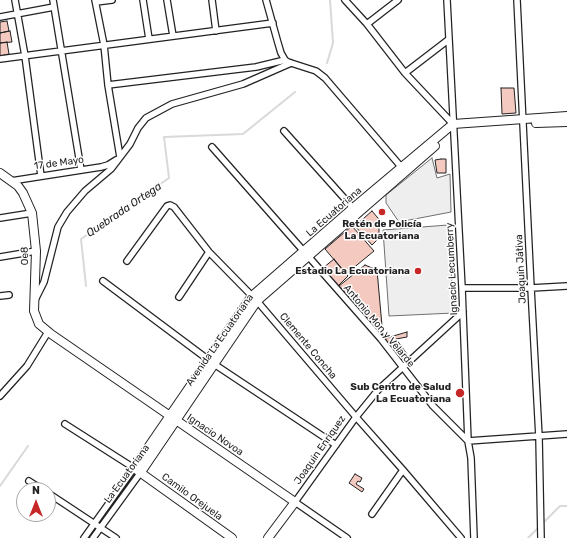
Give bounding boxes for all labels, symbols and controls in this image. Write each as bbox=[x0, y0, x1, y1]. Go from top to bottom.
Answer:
street label: 17 de Mayo bbox=[33, 154, 85, 172]
water label: Quebrada Ortega bbox=[84, 180, 164, 240]
street label: La Ecuatoriana bbox=[304, 185, 364, 239]
marker: Retén de Policía La Ecuatoriana bbox=[377, 207, 387, 217]
place label: Retén de Policía La Ecuatoriana bbox=[342, 218, 422, 242]
street label: Ignacio Lecumberry bbox=[444, 222, 460, 316]
street label: Joaquín Játiva bbox=[513, 234, 529, 304]
street label: Oe8 bbox=[19, 247, 31, 265]
place label: Estadio La Ecuatoriana bbox=[295, 265, 410, 277]
marker: Estadio La Ecuatoriana bbox=[413, 266, 423, 276]
street label: Antonio Mon y Velarde bbox=[341, 282, 417, 370]
street label: Avenida La Ecuatoriana bbox=[184, 292, 256, 388]
street label: Clemente Concha bbox=[277, 310, 339, 382]
place label: Sub Centro de Salud La Ecuatoriana bbox=[350, 381, 451, 404]
marker: Sub Centro de Salud La Ecuatoriana bbox=[454, 387, 466, 399]
street label: Ignacio Novoa bbox=[184, 412, 246, 458]
street label: Joaquin Enriquez bbox=[292, 413, 348, 487]
street label: La Ecuatoriana bbox=[102, 442, 152, 506]
street label: Camilo Orejuela bbox=[159, 471, 225, 523]
north arrow bbox=[16, 482, 56, 522]
text: N bbox=[32, 484, 40, 497]

